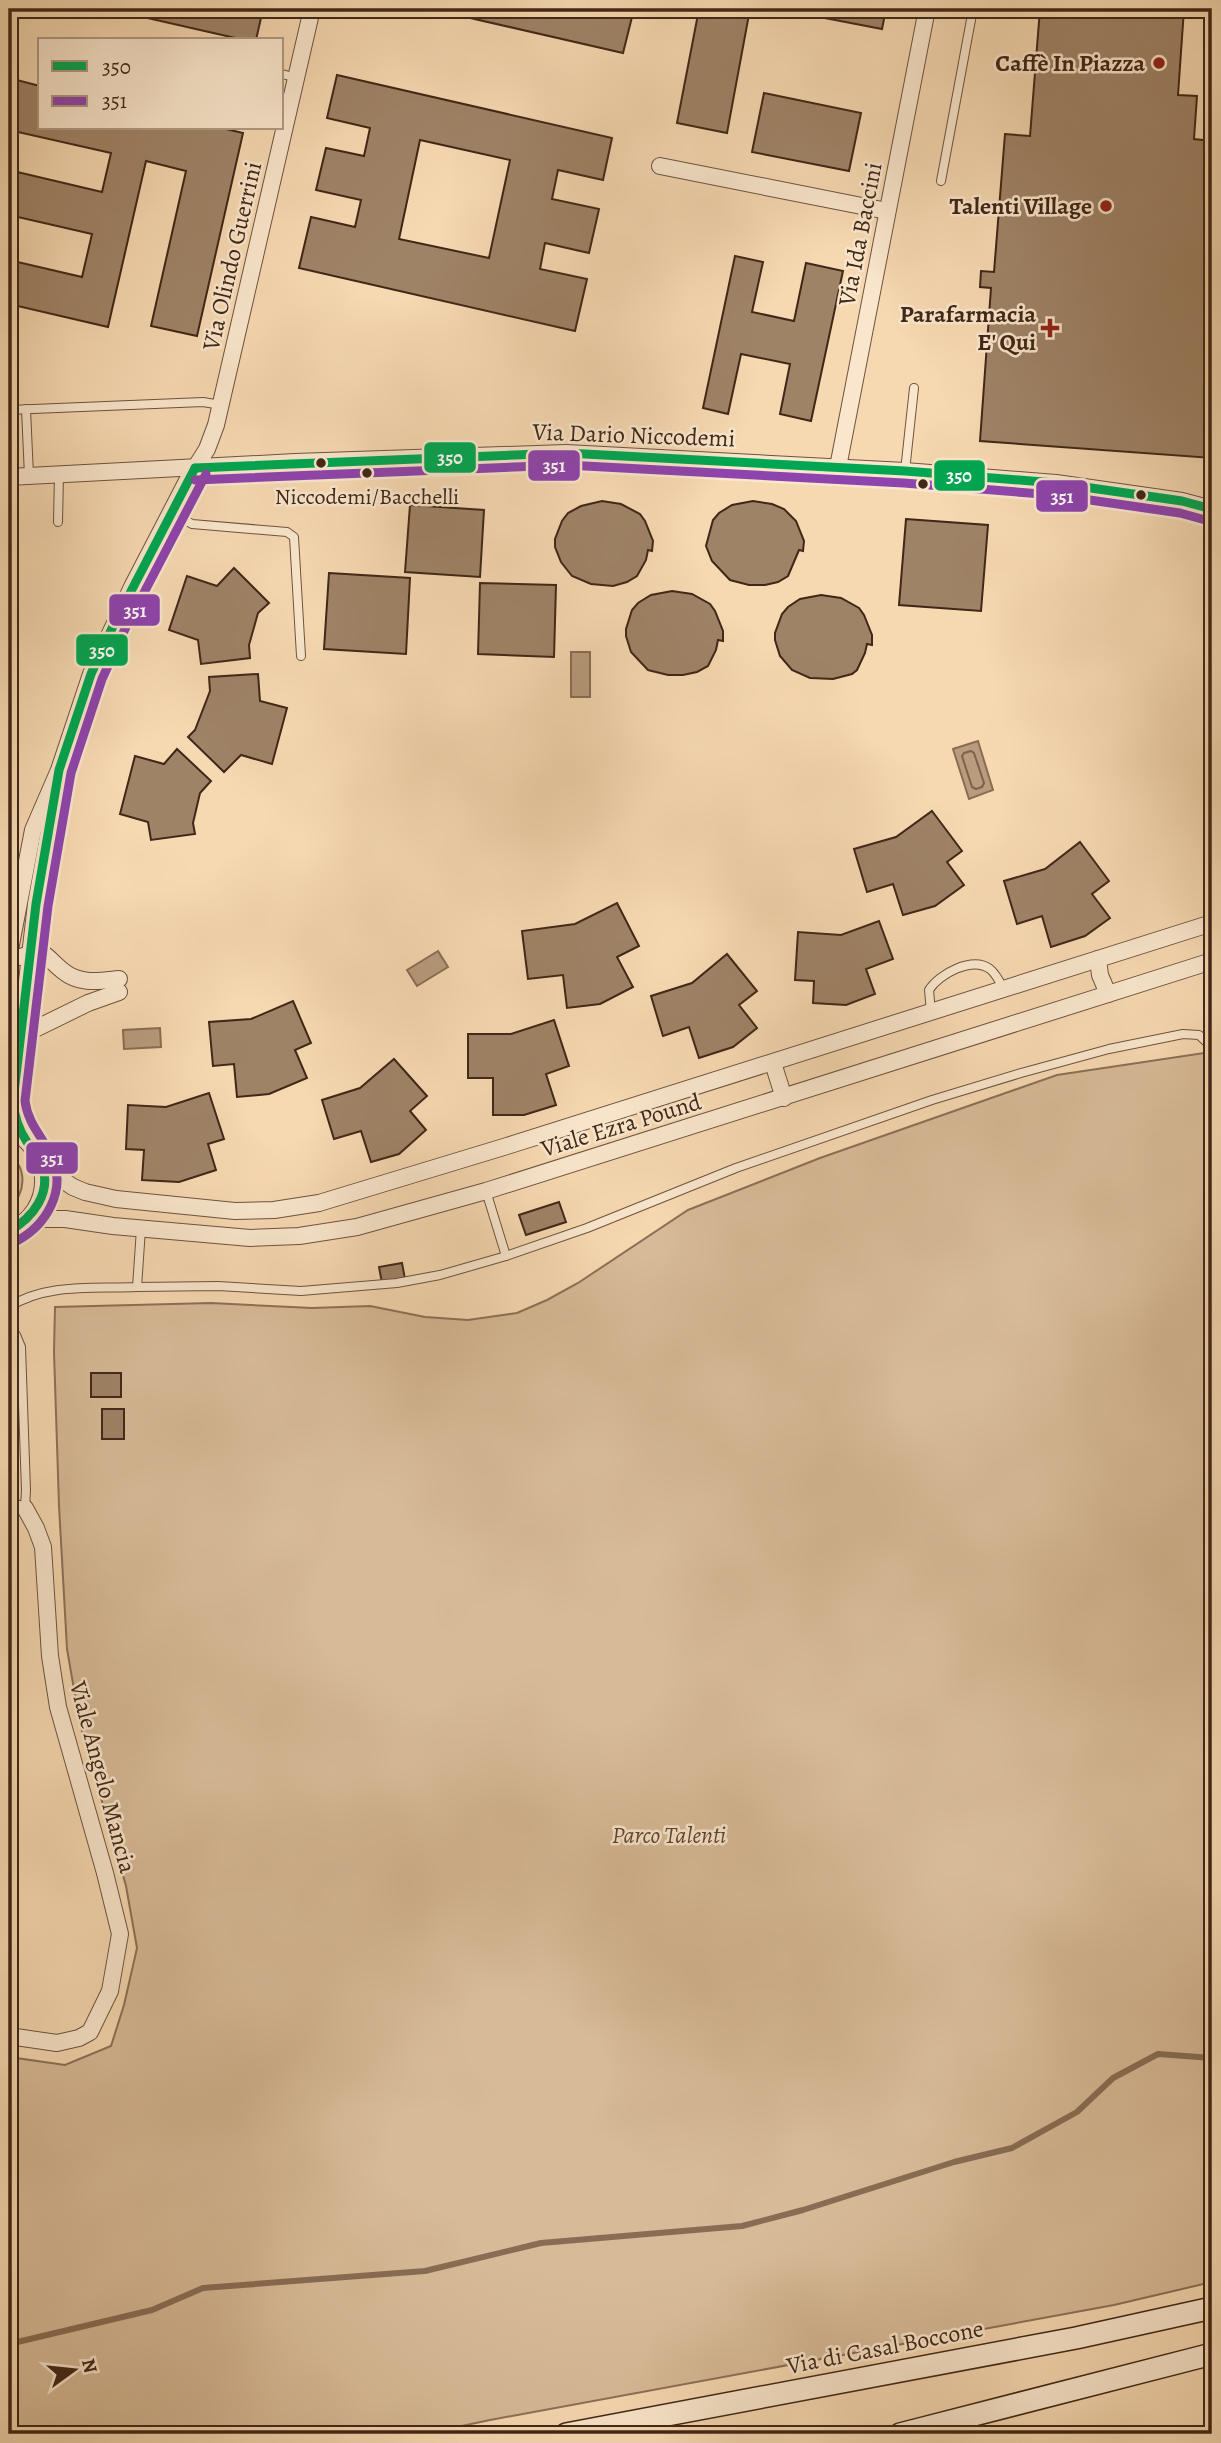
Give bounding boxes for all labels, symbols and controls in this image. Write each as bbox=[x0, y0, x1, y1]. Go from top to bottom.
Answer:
legend bbox=[38, 38, 284, 130]
place label: Caffè In Piazza bbox=[995, 47, 1145, 79]
text: 350 bbox=[102, 53, 131, 81]
marker: Caffè In Piazza bbox=[1151, 55, 1167, 71]
text: 351 bbox=[102, 87, 127, 115]
street label: Via Olindo Guerrini bbox=[195, 159, 269, 354]
street label: Via Ida Baccini bbox=[830, 159, 890, 309]
place label: Talenti Village bbox=[949, 190, 1092, 222]
marker: Talenti Village bbox=[1098, 198, 1114, 214]
place label: Parafarmacia E' Qui bbox=[900, 298, 1036, 358]
marker: Parafarmacia E' Qui bbox=[1042, 320, 1058, 336]
street label: Via Dario Niccodemi bbox=[531, 415, 736, 455]
line badge: 350 bbox=[423, 441, 477, 474]
text: 350 bbox=[437, 445, 463, 471]
line badge: 351 bbox=[527, 449, 581, 482]
text: 351 bbox=[542, 453, 566, 479]
unlabelled marker bbox=[314, 456, 328, 470]
line badge: 350 bbox=[933, 459, 986, 492]
text: 350 bbox=[946, 463, 972, 489]
marker: Niccodemi/Bacchelli bbox=[360, 466, 374, 480]
unlabelled marker bbox=[916, 477, 930, 491]
line badge: 351 bbox=[1035, 479, 1089, 513]
place label: Niccodemi/Bacchelli bbox=[275, 482, 459, 512]
text: 351 bbox=[1050, 484, 1074, 510]
unlabelled marker bbox=[1134, 488, 1148, 502]
line badge: 351 bbox=[108, 593, 161, 627]
text: 351 bbox=[123, 598, 147, 624]
line badge: 350 bbox=[75, 633, 129, 667]
text: 350 bbox=[89, 638, 115, 664]
street label: Viale Ezra Pound bbox=[536, 1085, 705, 1165]
line badge: 351 bbox=[25, 1141, 79, 1175]
text: 351 bbox=[40, 1146, 64, 1172]
street label: Viale Angelo Mancia bbox=[62, 1676, 144, 1877]
park label: Parco Talenti bbox=[612, 1819, 726, 1851]
street label: Via di Casal Boccone bbox=[783, 2312, 986, 2382]
north arrow bbox=[38, 2334, 108, 2404]
text: N bbox=[75, 2356, 104, 2376]

